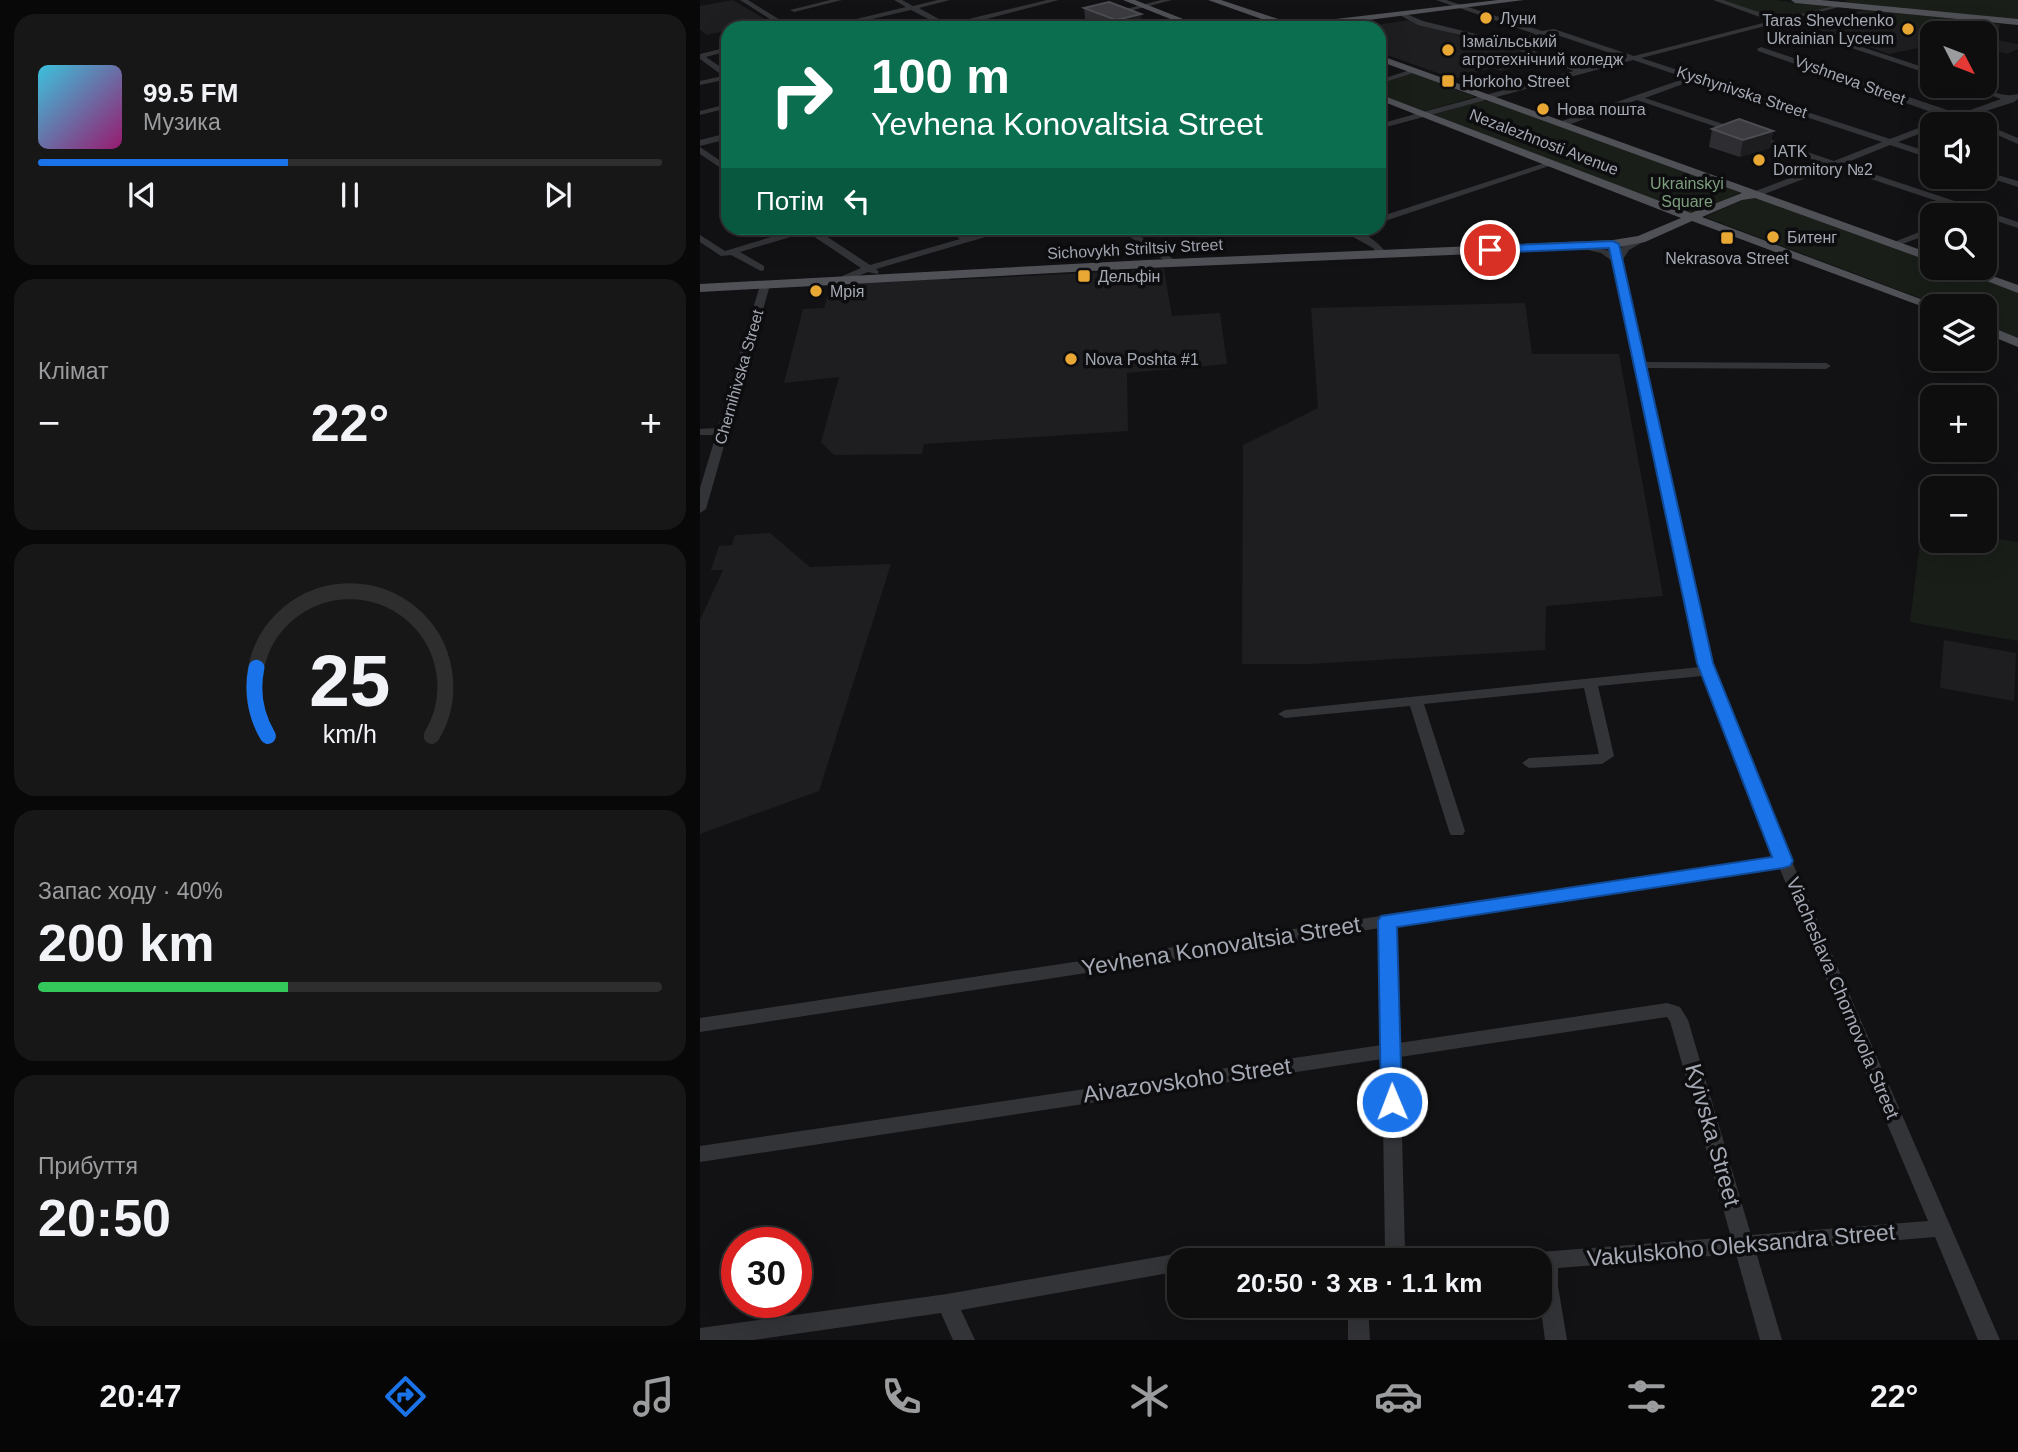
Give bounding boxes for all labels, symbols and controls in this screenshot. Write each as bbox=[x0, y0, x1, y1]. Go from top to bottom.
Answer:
marker: Луни bbox=[1478, 10, 1494, 26]
place label: Луни bbox=[1500, 10, 1536, 27]
place label: Taras Shevchenko Ukrainian Lyceum bbox=[1762, 12, 1894, 47]
marker: Taras Shevchenko Ukrainian Lyceum bbox=[1900, 21, 1916, 37]
north arrow bbox=[1920, 21, 1997, 98]
map controls bbox=[1920, 21, 1997, 553]
place label: Ізмаїльський агротехнічний коледж bbox=[1462, 33, 1624, 68]
marker: Ізмаїльський агротехнічний коледж bbox=[1440, 42, 1456, 58]
icon: right bbox=[756, 49, 847, 140]
text: 100 m bbox=[871, 49, 1010, 103]
street label: Vyshneva Street bbox=[1792, 52, 1908, 108]
street label: Kyshynivska Street bbox=[1675, 63, 1810, 121]
marker: Horkoho Street bbox=[1440, 73, 1456, 89]
place label: Horkoho Street bbox=[1462, 73, 1570, 90]
text: 99.5 FM bbox=[143, 78, 238, 108]
marker: Нова пошта bbox=[1535, 101, 1551, 117]
place label: Нова пошта bbox=[1557, 101, 1646, 118]
text: Yevhena Konovaltsia Street bbox=[871, 106, 1263, 142]
street label: Nezalezhnosti Avenue bbox=[1467, 106, 1621, 178]
text: Музика bbox=[143, 109, 221, 135]
button: sound bbox=[1920, 112, 1997, 189]
place label: IATK Dormitory №2 bbox=[1773, 143, 1873, 178]
marker: IATK Dormitory №2 bbox=[1751, 152, 1767, 168]
park label: Ukrainskyi Square bbox=[1650, 175, 1724, 210]
icon: previous bbox=[123, 176, 161, 214]
icon: pause bbox=[331, 176, 369, 214]
icon: next bbox=[539, 176, 577, 214]
icon: left bbox=[838, 182, 876, 220]
text: Потім bbox=[756, 186, 824, 216]
button: search bbox=[1920, 203, 1997, 280]
pin bbox=[1460, 220, 1520, 280]
marker: Битенг bbox=[1765, 229, 1781, 245]
place label: Битенг bbox=[1787, 229, 1837, 246]
marker: Nekrasova Street bbox=[1719, 230, 1735, 246]
icon: arrive bbox=[1471, 231, 1509, 269]
street label: Sichovykh Striltsiv Street bbox=[1047, 236, 1224, 262]
place label: Nekrasova Street bbox=[1665, 250, 1789, 267]
marker: Дельфін bbox=[1076, 268, 1092, 284]
place label: Дельфін bbox=[1098, 268, 1160, 285]
marker: Мрія bbox=[808, 283, 824, 299]
place label: Мрія bbox=[830, 283, 864, 300]
button: layers bbox=[1920, 294, 1997, 371]
street label: Chernihivska Street bbox=[712, 307, 767, 446]
marker: Nova Poshta #1 bbox=[1063, 351, 1079, 367]
place label: Nova Poshta #1 bbox=[1085, 351, 1199, 368]
text: Клімат bbox=[38, 358, 109, 384]
button: + bbox=[1920, 385, 1997, 462]
text: 22° bbox=[311, 394, 389, 452]
text: − bbox=[38, 402, 60, 444]
text: + bbox=[640, 402, 662, 444]
button: − bbox=[1920, 476, 1997, 553]
text: 25 bbox=[310, 640, 390, 721]
text: km/h bbox=[323, 720, 377, 748]
street label: Viacheslava Chornovola Street bbox=[1782, 874, 1904, 1123]
text: Запас ходу · 40% bbox=[38, 878, 223, 904]
street label: Yevhena Konovaltsia Street bbox=[1080, 911, 1363, 981]
text: 200 km bbox=[38, 914, 214, 972]
street label: Aivazovskoho Street bbox=[1081, 1052, 1293, 1107]
street label: Kyivska Street bbox=[1680, 1061, 1746, 1210]
position arrow bbox=[1355, 1065, 1429, 1139]
text: Прибуття bbox=[38, 1153, 138, 1179]
text: 20:50 bbox=[38, 1189, 171, 1247]
street label: Vakulskoho Oleksandra Street bbox=[1586, 1219, 1897, 1271]
speed limit sign: 30 bbox=[721, 1227, 812, 1318]
text: 20:50 · 3 хв · 1.1 km bbox=[1237, 1268, 1482, 1298]
icon: directions bbox=[381, 1372, 430, 1421]
icon: music bbox=[629, 1372, 678, 1421]
icon: phone bbox=[877, 1372, 926, 1421]
icon: climate bbox=[1125, 1372, 1174, 1421]
icon: car bbox=[1374, 1372, 1423, 1421]
icon: filters bbox=[1622, 1372, 1671, 1421]
text: 20:47 bbox=[100, 1378, 181, 1414]
text: 22° bbox=[1870, 1378, 1918, 1414]

